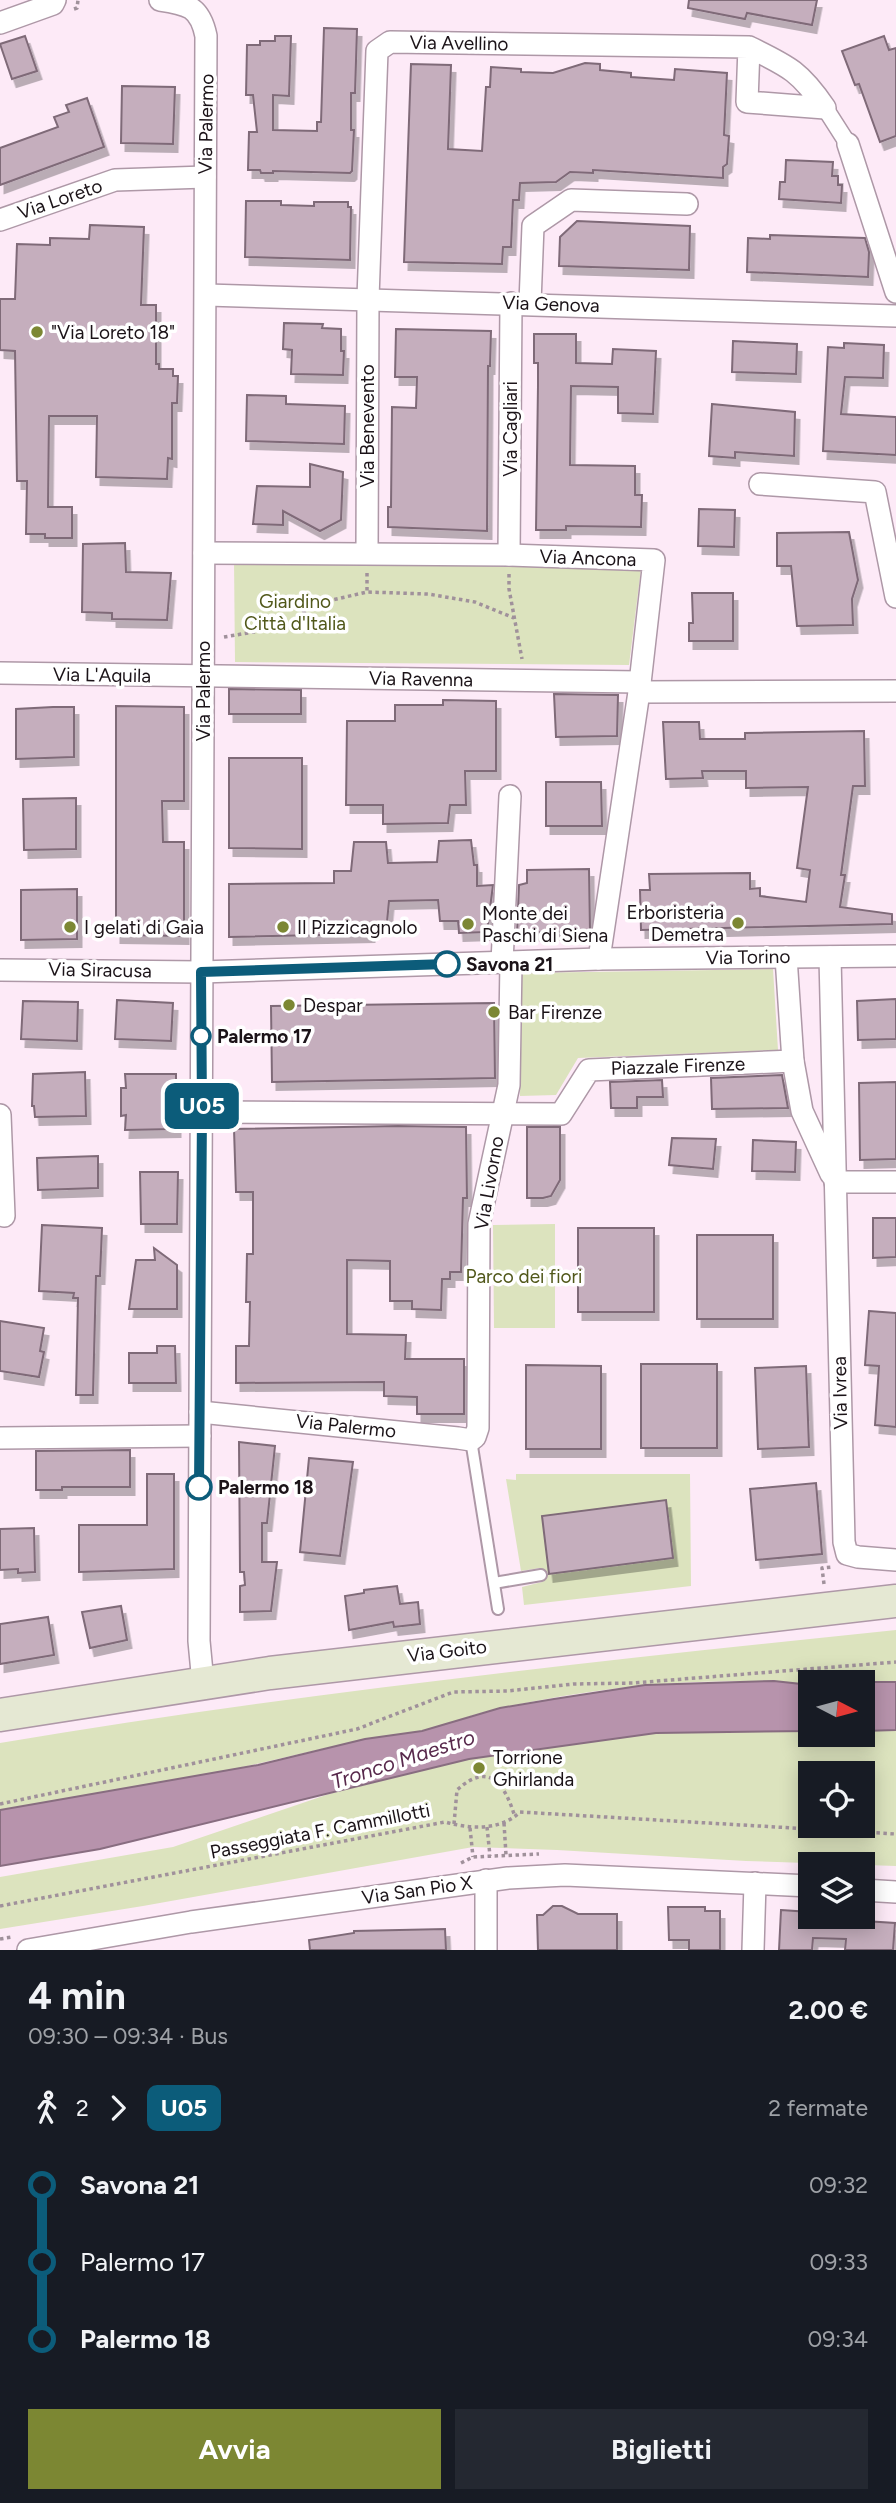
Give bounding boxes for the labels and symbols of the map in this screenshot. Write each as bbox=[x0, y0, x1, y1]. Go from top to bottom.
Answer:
street label: Via Avellino bbox=[409, 31, 509, 55]
street label: Via Palermo bbox=[194, 73, 218, 175]
street label: Via Loreto bbox=[15, 174, 105, 224]
street label: Via Genova bbox=[502, 291, 600, 317]
place label: "Via Loreto 18" bbox=[51, 321, 175, 344]
marker: "Via Loreto 18" bbox=[29, 324, 45, 340]
street label: Via Benevento bbox=[356, 364, 379, 488]
street label: Via Cagliari bbox=[499, 381, 522, 477]
street label: Via Ancona bbox=[539, 545, 637, 571]
park label: Giardino Città d'Italia bbox=[244, 590, 346, 635]
street label: Via Palermo bbox=[192, 641, 215, 741]
street label: Via L'Aquila bbox=[53, 663, 151, 687]
street label: Via Ravenna bbox=[369, 667, 473, 691]
place label: Erboristeria Demetra bbox=[626, 901, 724, 946]
place label: Monte dei Paschi di Siena bbox=[482, 902, 608, 947]
marker: Erboristeria Demetra bbox=[730, 915, 746, 931]
place label: I gelati di Gaia bbox=[84, 916, 204, 939]
place label: Il Pizzicagnolo bbox=[297, 916, 417, 939]
marker: Monte dei Paschi di Siena bbox=[460, 916, 476, 932]
marker: I gelati di Gaia bbox=[62, 919, 78, 935]
marker: Il Pizzicagnolo bbox=[275, 919, 291, 935]
street label: Via Torino bbox=[705, 945, 791, 969]
marker: Savona 21 bbox=[434, 951, 460, 977]
place label: Savona 21 bbox=[466, 953, 553, 976]
street label: Via Siracusa bbox=[48, 958, 152, 982]
place label: Despar bbox=[303, 994, 363, 1017]
marker: Despar bbox=[281, 997, 297, 1013]
place label: Bar Firenze bbox=[508, 1001, 602, 1024]
marker: Bar Firenze bbox=[486, 1004, 502, 1020]
place label: Palermo 17 bbox=[217, 1025, 312, 1048]
marker: Palermo 17 bbox=[191, 1026, 211, 1046]
street label: Piazzale Firenze bbox=[610, 1052, 746, 1080]
line badge: U05 bbox=[162, 1083, 242, 1129]
street label: Via Livorno bbox=[469, 1134, 509, 1232]
park label: Parco dei fiori bbox=[466, 1265, 582, 1288]
street label: Via Ivrea bbox=[828, 1356, 852, 1430]
street label: Via Palermo bbox=[295, 1409, 397, 1443]
marker: Palermo 18 bbox=[186, 1474, 212, 1500]
place label: Palermo 18 bbox=[218, 1476, 314, 1499]
street label: Via Goito bbox=[406, 1635, 488, 1667]
north arrow bbox=[798, 1670, 875, 1746]
water label: Tronco Maestro bbox=[328, 1724, 478, 1794]
place label: Torrione Ghirlanda bbox=[493, 1746, 574, 1791]
marker: Torrione Ghirlanda bbox=[471, 1760, 487, 1776]
street label: Passeggiata F. Cammillotti bbox=[208, 1798, 432, 1864]
street label: Via San Pio X bbox=[360, 1871, 474, 1909]

